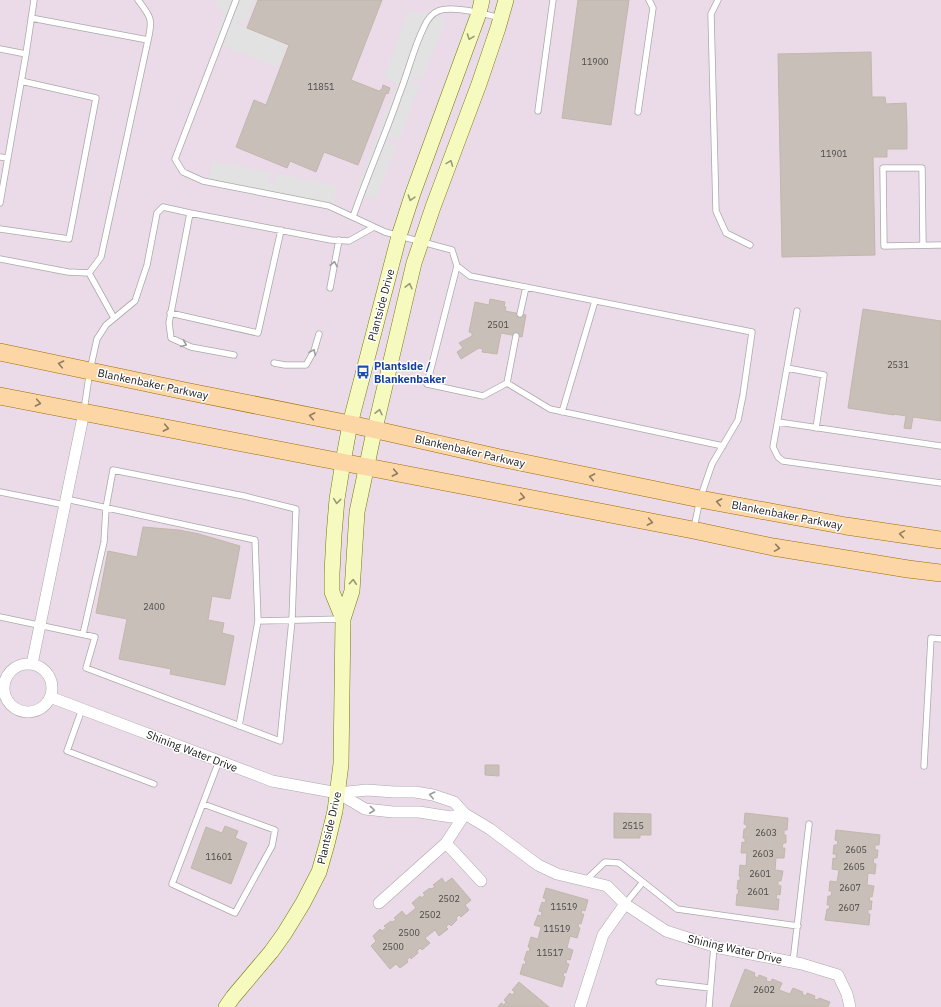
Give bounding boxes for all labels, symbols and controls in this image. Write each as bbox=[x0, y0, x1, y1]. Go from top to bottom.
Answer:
one-way arrow bbox=[467, 33, 475, 40]
house number: 11900 bbox=[581, 56, 609, 67]
house number: 11851 bbox=[307, 81, 335, 92]
house number: 11901 bbox=[820, 148, 848, 159]
one-way arrow bbox=[445, 159, 453, 166]
one-way arrow bbox=[407, 195, 416, 202]
one-way arrow bbox=[330, 261, 338, 267]
street label: Plantside Drive bbox=[365, 267, 397, 343]
one-way arrow bbox=[404, 282, 412, 289]
house number: 2501 bbox=[487, 319, 509, 330]
one-way arrow bbox=[181, 339, 188, 347]
one-way arrow bbox=[308, 349, 316, 356]
place label: Plantside / Blankenbaker bbox=[374, 359, 446, 386]
house number: 2531 bbox=[887, 359, 909, 370]
one-way arrow bbox=[58, 360, 64, 369]
bus stop icon: Plantside / Blankenbaker bbox=[355, 364, 371, 380]
street label: Blankenbaker Parkway bbox=[96, 365, 210, 403]
one-way arrow bbox=[35, 399, 41, 407]
one-way arrow bbox=[374, 409, 382, 415]
one-way arrow bbox=[309, 413, 315, 421]
one-way arrow bbox=[163, 424, 169, 432]
street label: Blankenbaker Parkway bbox=[414, 432, 527, 471]
one-way arrow bbox=[392, 468, 398, 476]
one-way arrow bbox=[589, 473, 595, 481]
one-way arrow bbox=[519, 493, 525, 501]
street label: Blankenbaker Parkway bbox=[730, 497, 844, 533]
one-way arrow bbox=[333, 498, 342, 504]
one-way arrow bbox=[716, 498, 722, 507]
one-way arrow bbox=[647, 517, 653, 526]
one-way arrow bbox=[899, 530, 905, 539]
one-way arrow bbox=[774, 543, 780, 552]
one-way arrow bbox=[348, 579, 357, 585]
house number: 2400 bbox=[143, 601, 165, 612]
street label: Shining Water Drive bbox=[144, 727, 240, 775]
street label: Plantside Drive bbox=[314, 790, 344, 866]
one-way arrow bbox=[429, 791, 436, 800]
one-way arrow bbox=[369, 805, 375, 814]
house number: 2515 bbox=[622, 820, 644, 831]
house number: 2603 bbox=[755, 827, 777, 838]
house number: 2605 bbox=[845, 844, 867, 855]
house number: 2603 bbox=[752, 848, 774, 859]
house number: 11601 bbox=[205, 851, 233, 862]
house number: 2605 bbox=[843, 861, 865, 872]
house number: 2601 bbox=[749, 868, 771, 879]
house number: 2607 bbox=[839, 882, 861, 893]
house number: 2601 bbox=[747, 886, 769, 897]
house number: 2502 bbox=[438, 893, 460, 904]
house number: 11519 bbox=[550, 901, 578, 912]
house number: 2607 bbox=[838, 902, 860, 913]
house number: 2502 bbox=[419, 909, 441, 920]
house number: 11519 bbox=[543, 923, 571, 934]
house number: 2500 bbox=[398, 927, 420, 938]
street label: Shining Water Drive bbox=[686, 931, 784, 967]
house number: 2500 bbox=[382, 941, 404, 952]
house number: 11517 bbox=[536, 947, 564, 958]
house number: 2602 bbox=[753, 984, 775, 995]

